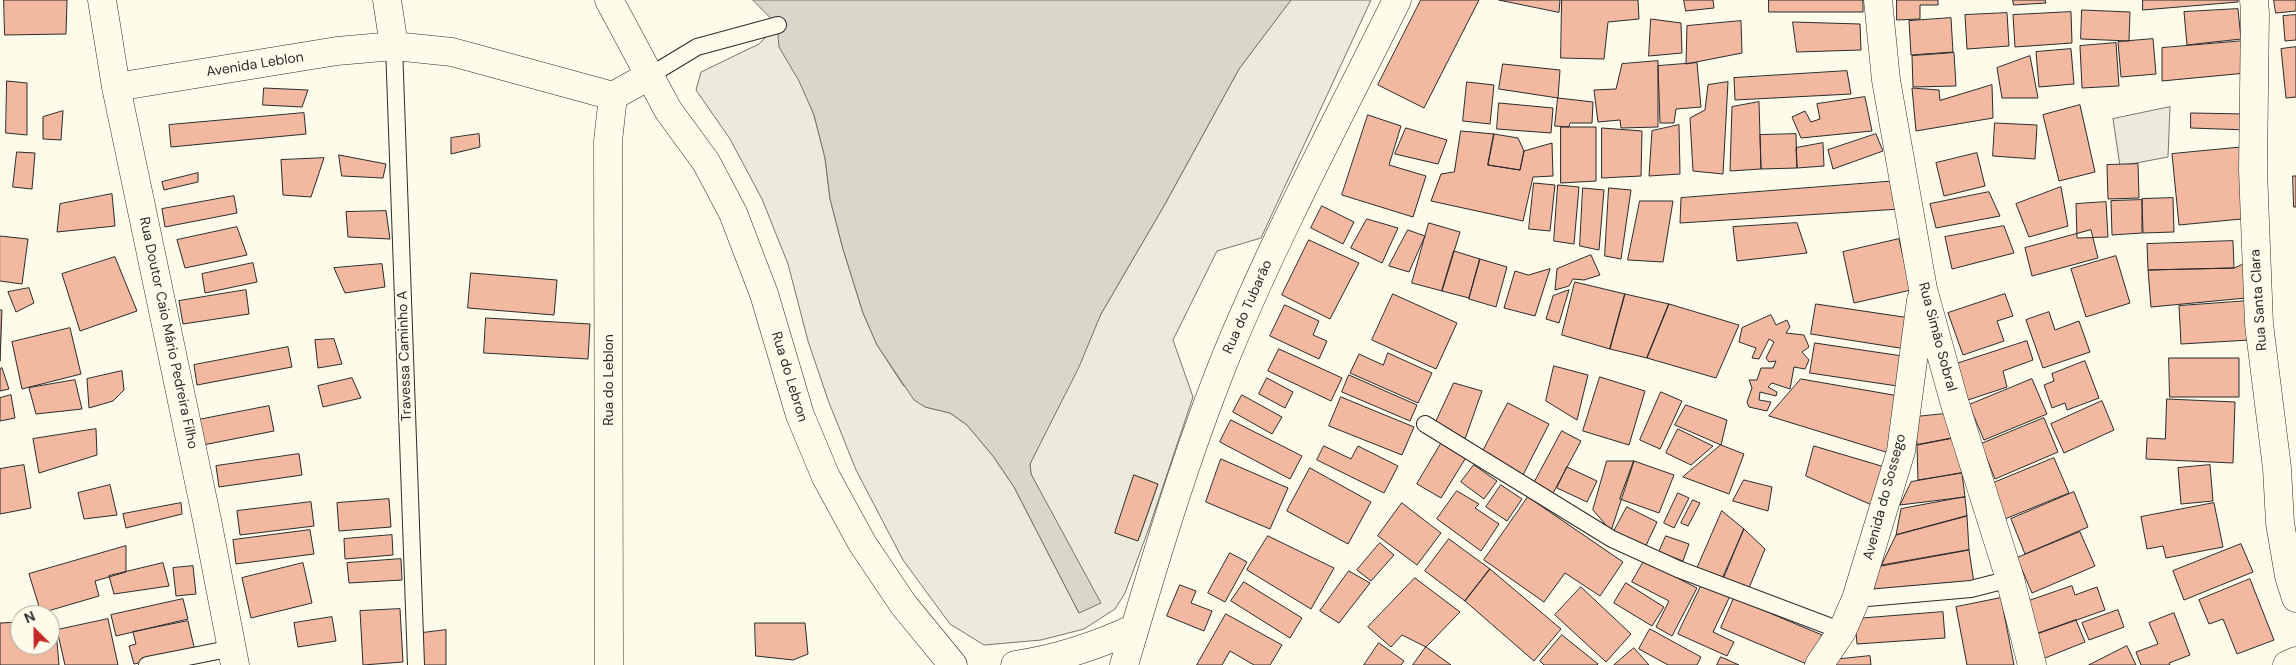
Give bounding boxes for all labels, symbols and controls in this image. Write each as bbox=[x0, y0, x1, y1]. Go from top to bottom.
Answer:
street label: Avenida Leblon bbox=[205, 49, 305, 81]
street label: Rua Doutor Caio Mário Pedreira Filho bbox=[135, 216, 201, 450]
street label: Rua Santa Clara bbox=[2247, 249, 2271, 351]
street label: Rua do Tubarão bbox=[1220, 257, 1276, 357]
street label: Rua Simão Sobral bbox=[1914, 281, 1960, 393]
street label: Travessa Caminho A bbox=[394, 290, 416, 422]
street label: Rua do Lebron bbox=[767, 330, 811, 424]
street label: Rua do Leblon bbox=[601, 334, 617, 426]
street label: Avenida do Sossego bbox=[1860, 432, 1910, 562]
north arrow bbox=[10, 605, 60, 655]
text: N bbox=[21, 607, 38, 627]

